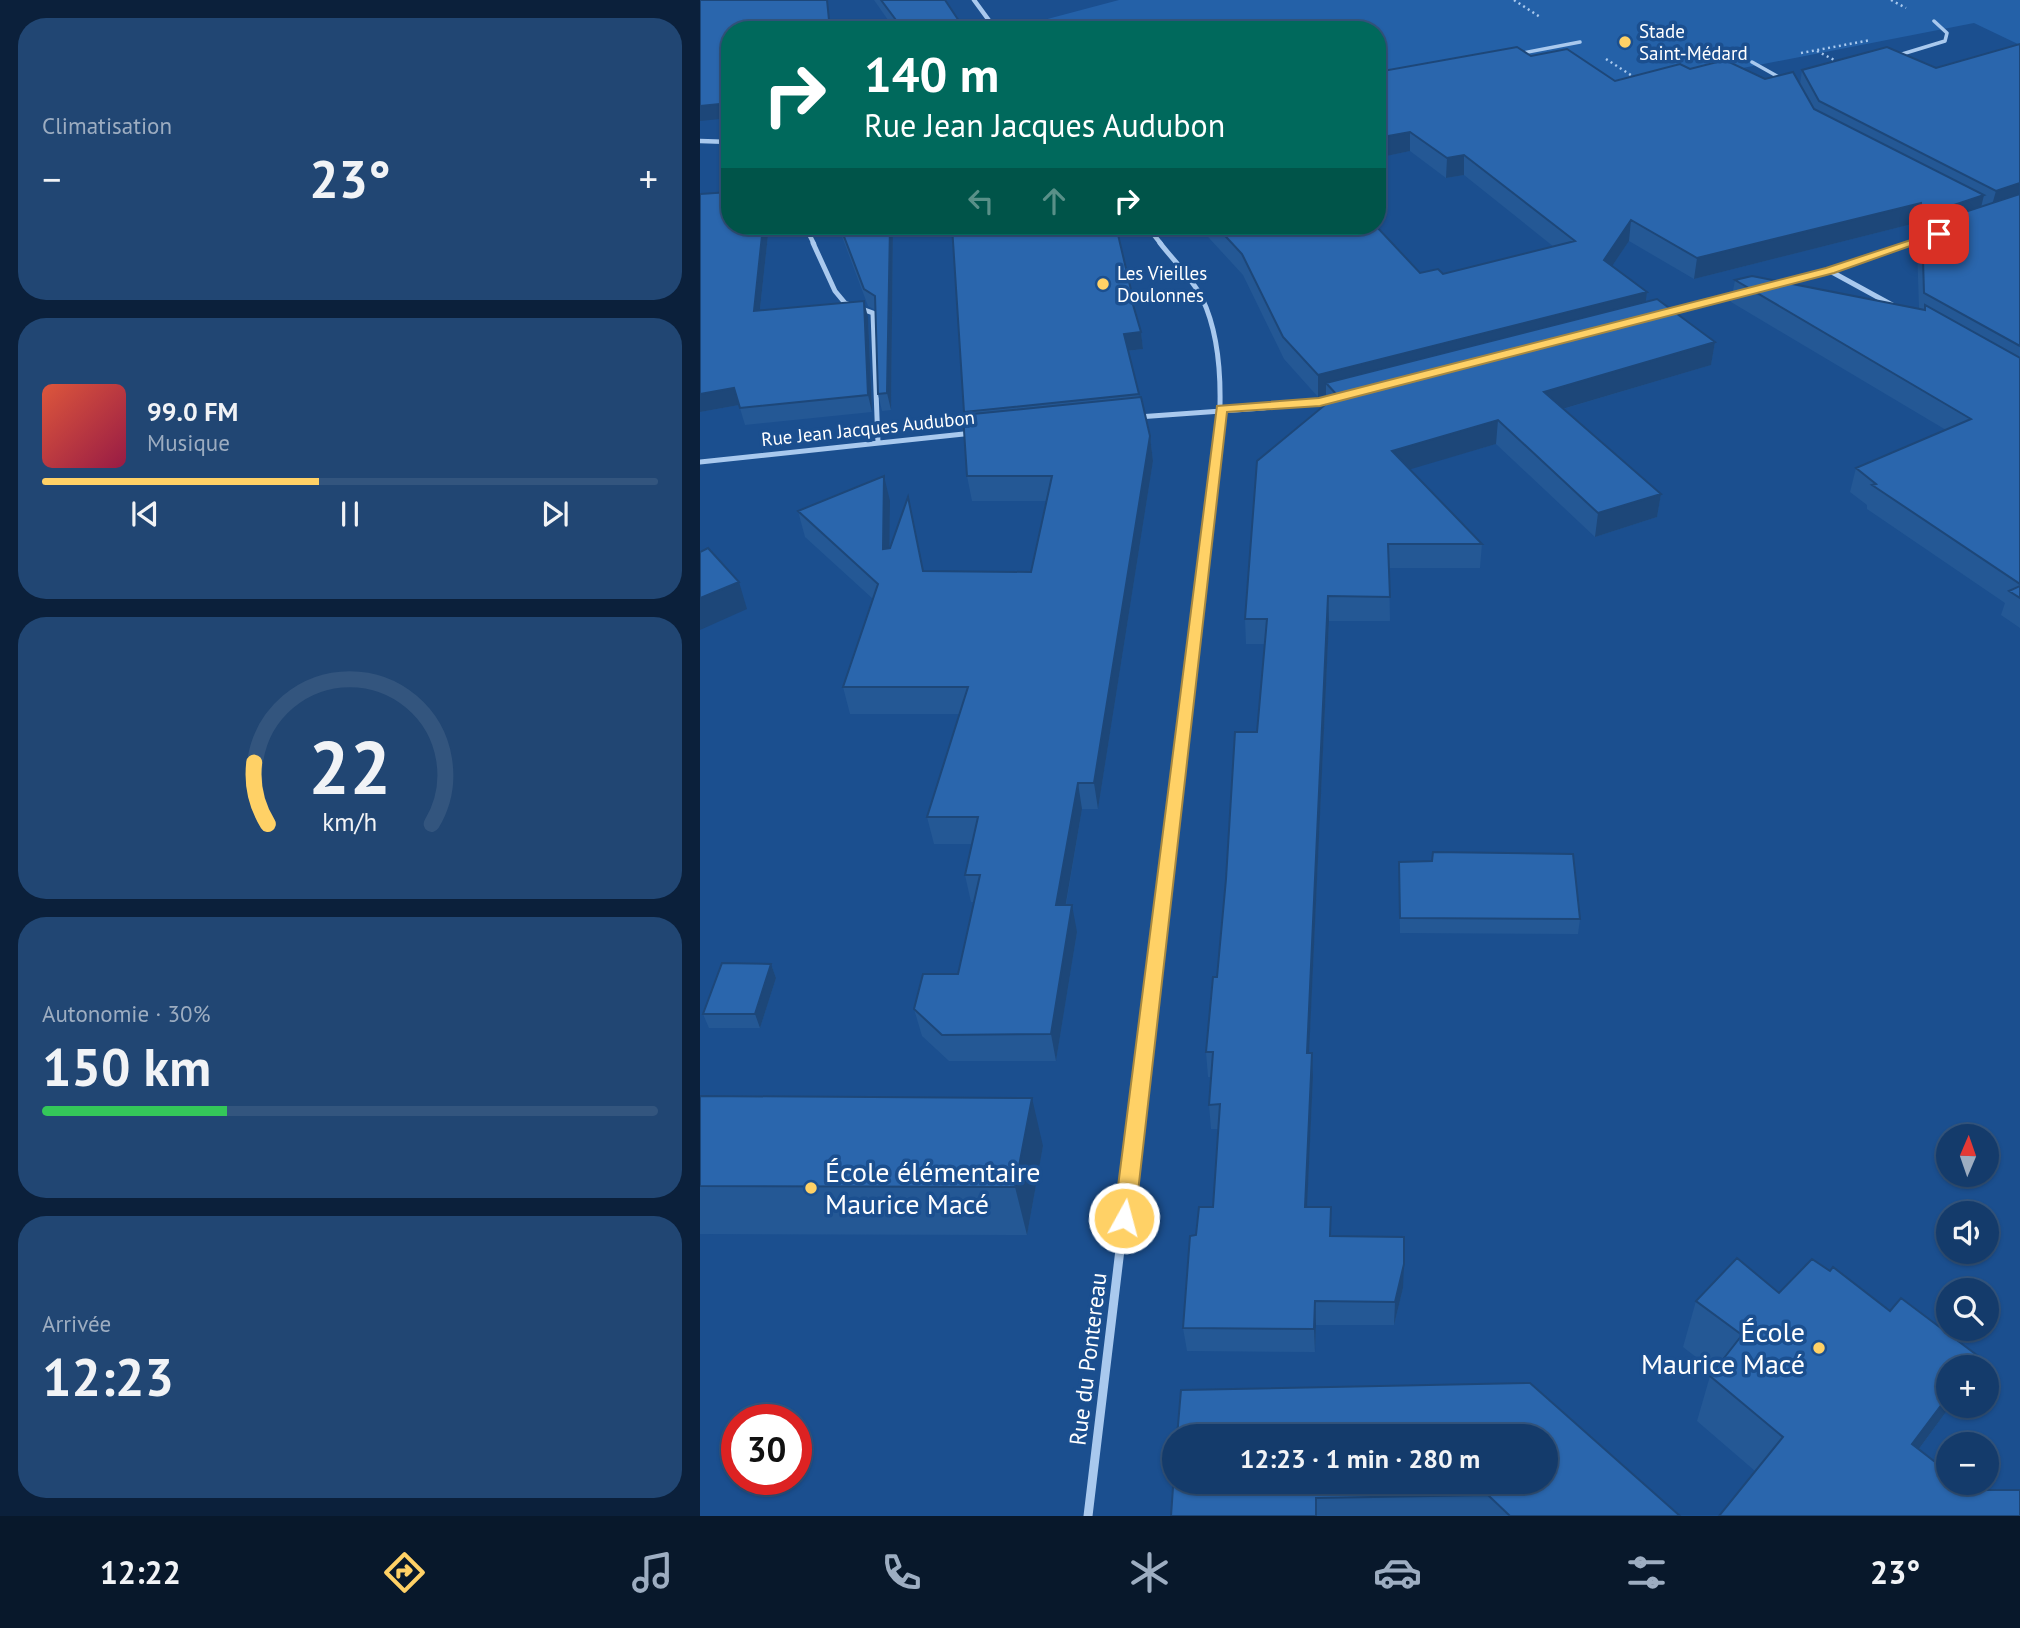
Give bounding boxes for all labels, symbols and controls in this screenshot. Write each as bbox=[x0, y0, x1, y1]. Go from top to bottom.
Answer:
place label: Stade Saint-Médard bbox=[1639, 19, 1748, 65]
marker: Stade Saint-Médard bbox=[1617, 34, 1633, 50]
text: 140 m bbox=[864, 42, 999, 106]
icon: right bbox=[749, 49, 840, 140]
text: Rue Jean Jacques Audubon bbox=[864, 104, 1225, 146]
text: Climatisation bbox=[42, 111, 172, 140]
text: 23° bbox=[309, 145, 391, 212]
text: − bbox=[42, 154, 61, 203]
text: + bbox=[639, 154, 658, 203]
icon: left bbox=[962, 182, 1000, 220]
icon: ahead bbox=[1035, 182, 1073, 220]
icon: right bbox=[1108, 182, 1146, 220]
pin bbox=[1909, 204, 1969, 264]
icon: arrive bbox=[1920, 215, 1958, 253]
place label: Les Vieilles Doulonnes bbox=[1117, 261, 1207, 307]
marker: Les Vieilles Doulonnes bbox=[1095, 276, 1111, 292]
text: 99.0 FM bbox=[147, 395, 238, 428]
street label: Rue Jean Jacques Audubon bbox=[760, 405, 976, 451]
text: Musique bbox=[147, 428, 230, 457]
icon: previous bbox=[126, 495, 164, 533]
icon: pause bbox=[331, 495, 369, 533]
icon: next bbox=[536, 495, 574, 533]
text: 22 bbox=[309, 720, 391, 814]
text: km/h bbox=[323, 806, 377, 838]
text: Autonomie · 30% bbox=[42, 999, 210, 1028]
text: 150 km bbox=[42, 1033, 211, 1100]
north arrow bbox=[1936, 1124, 1998, 1186]
map controls bbox=[1936, 1124, 1999, 1495]
place label: École élémentaire Maurice Macé bbox=[825, 1153, 1040, 1222]
marker: École élémentaire Maurice Macé bbox=[803, 1180, 819, 1196]
position arrow bbox=[1087, 1181, 1161, 1255]
button: sound bbox=[1936, 1201, 1999, 1264]
street label: Rue du Pontereau bbox=[1063, 1271, 1113, 1447]
button: search bbox=[1936, 1278, 1999, 1341]
text: Arrivée bbox=[42, 1309, 111, 1338]
place label: École Maurice Macé bbox=[1641, 1313, 1805, 1382]
marker: École Maurice Macé bbox=[1811, 1340, 1827, 1356]
text: 12:23 bbox=[42, 1343, 174, 1410]
button: + bbox=[1936, 1355, 1999, 1418]
speed limit sign: 30 bbox=[721, 1404, 812, 1495]
button: − bbox=[1936, 1432, 1999, 1495]
text: 12:23 · 1 min · 280 m bbox=[1240, 1442, 1480, 1475]
icon: directions bbox=[380, 1548, 429, 1597]
icon: music bbox=[628, 1548, 677, 1597]
icon: phone bbox=[877, 1548, 926, 1597]
icon: climate bbox=[1125, 1548, 1174, 1597]
icon: car bbox=[1373, 1548, 1422, 1597]
icon: filters bbox=[1622, 1548, 1671, 1597]
text: 12:22 bbox=[100, 1551, 181, 1593]
text: 23° bbox=[1870, 1551, 1920, 1593]

